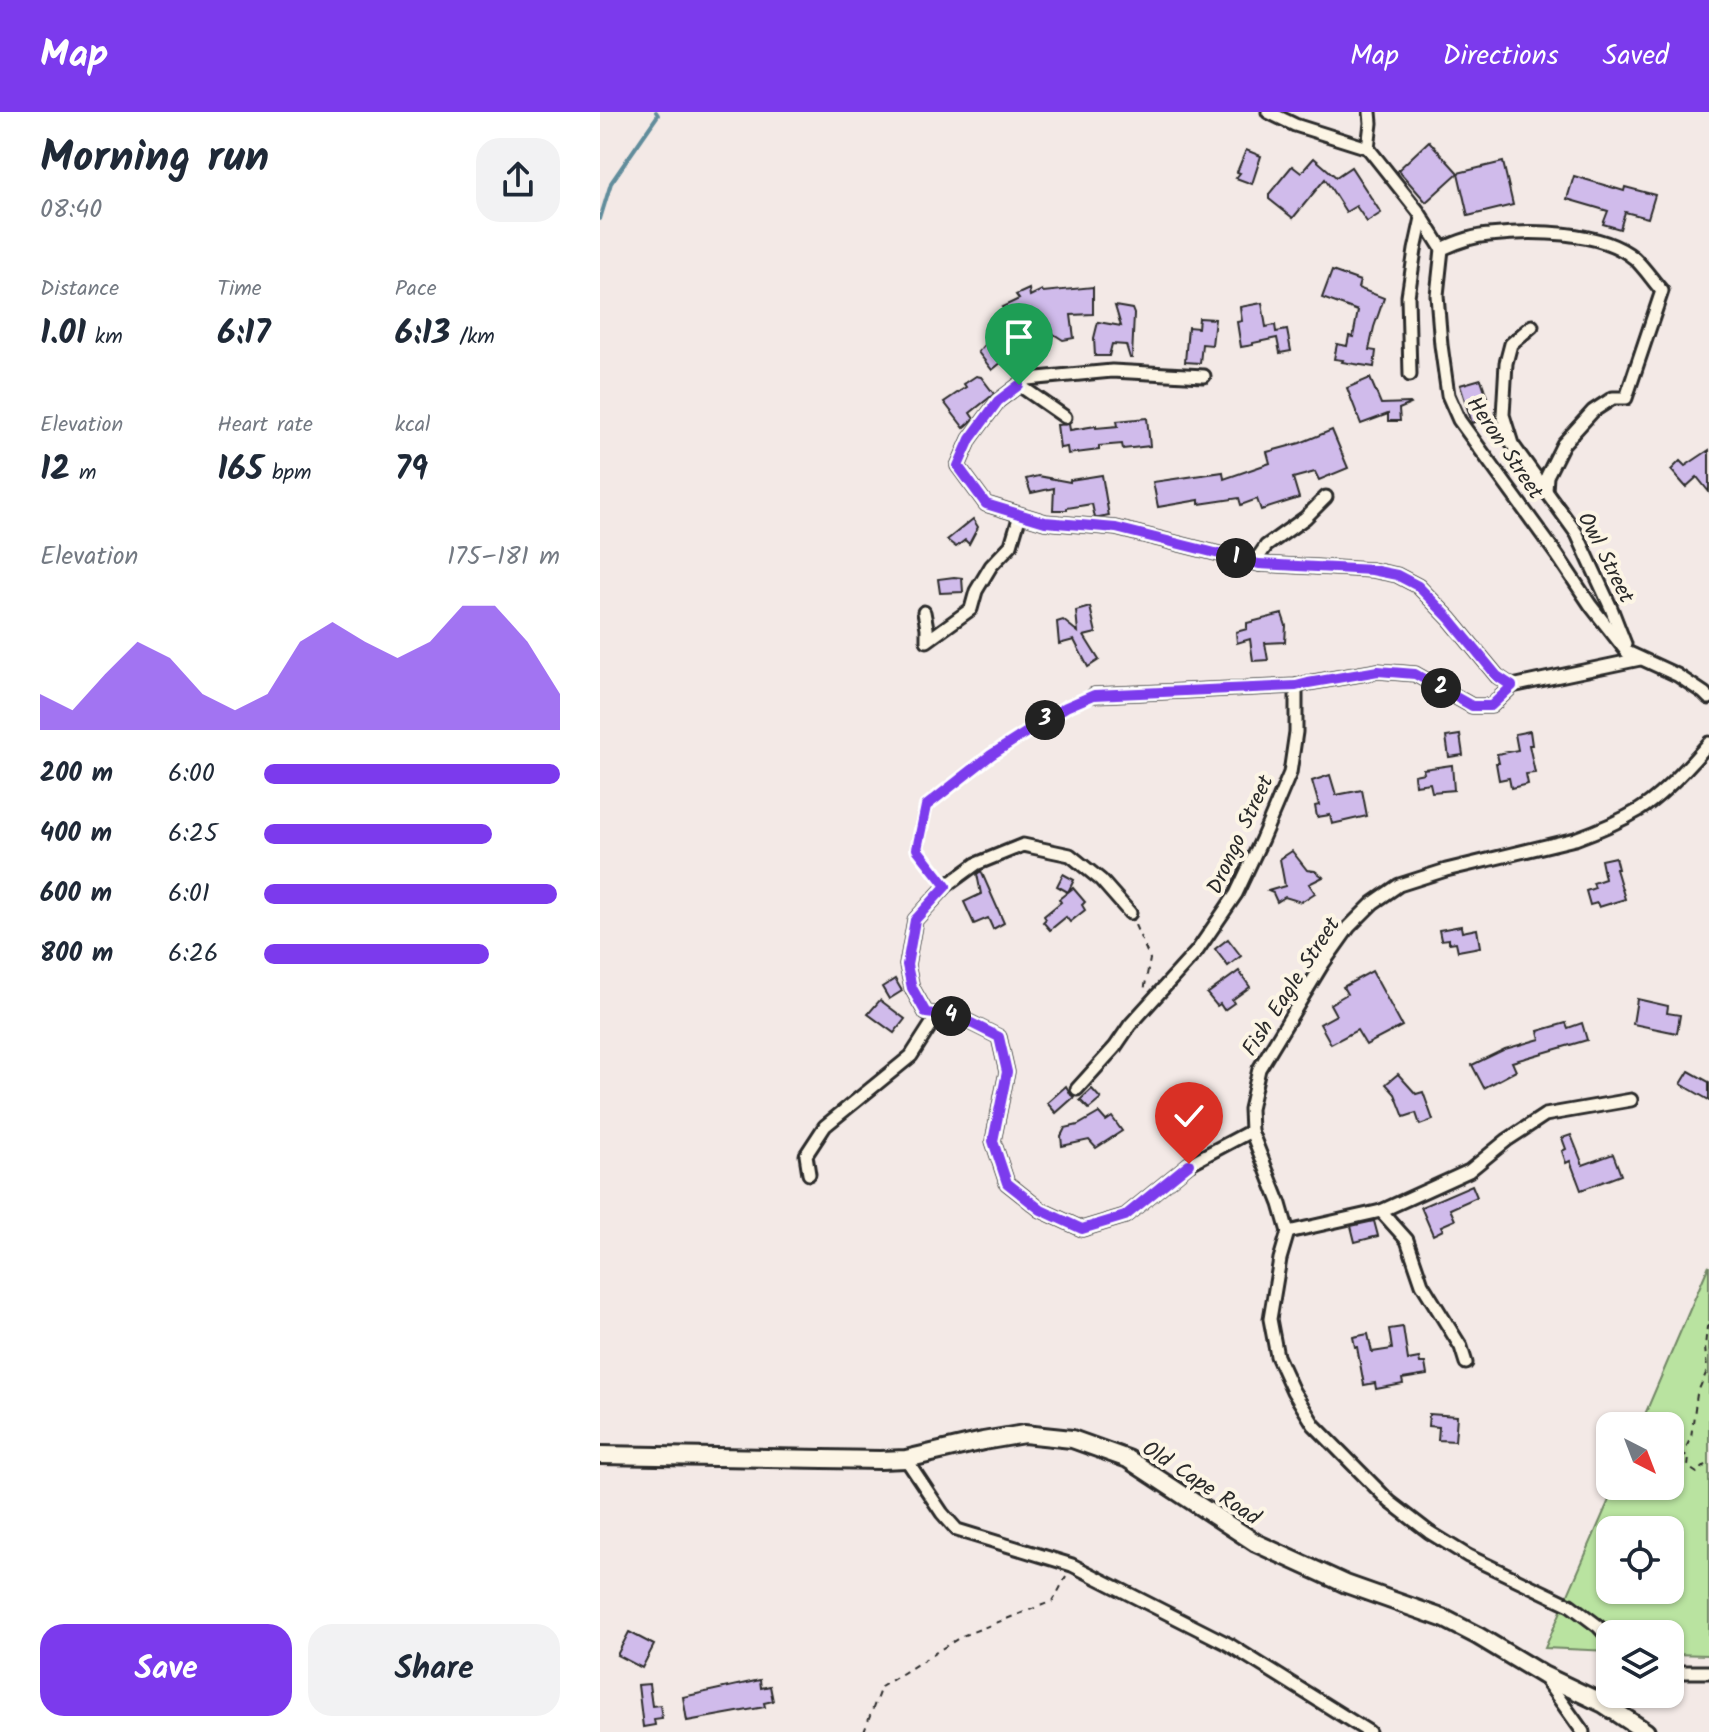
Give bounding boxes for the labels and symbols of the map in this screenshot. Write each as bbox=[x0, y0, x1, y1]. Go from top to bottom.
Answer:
pin bbox=[985, 303, 1053, 385]
street label: Heron Street bbox=[1456, 390, 1552, 508]
street label: Owl Street bbox=[1567, 506, 1643, 610]
pin: 1 bbox=[1216, 538, 1256, 578]
pin: 2 bbox=[1421, 668, 1461, 708]
pin: 3 bbox=[1025, 700, 1065, 740]
street label: Drongo Street bbox=[1198, 769, 1284, 901]
street label: Fish Eagle Street bbox=[1234, 910, 1351, 1064]
pin: 4 bbox=[931, 996, 971, 1036]
pin bbox=[1155, 1082, 1223, 1164]
north arrow bbox=[1596, 1412, 1684, 1500]
street label: Old Cape Road bbox=[1134, 1433, 1268, 1536]

